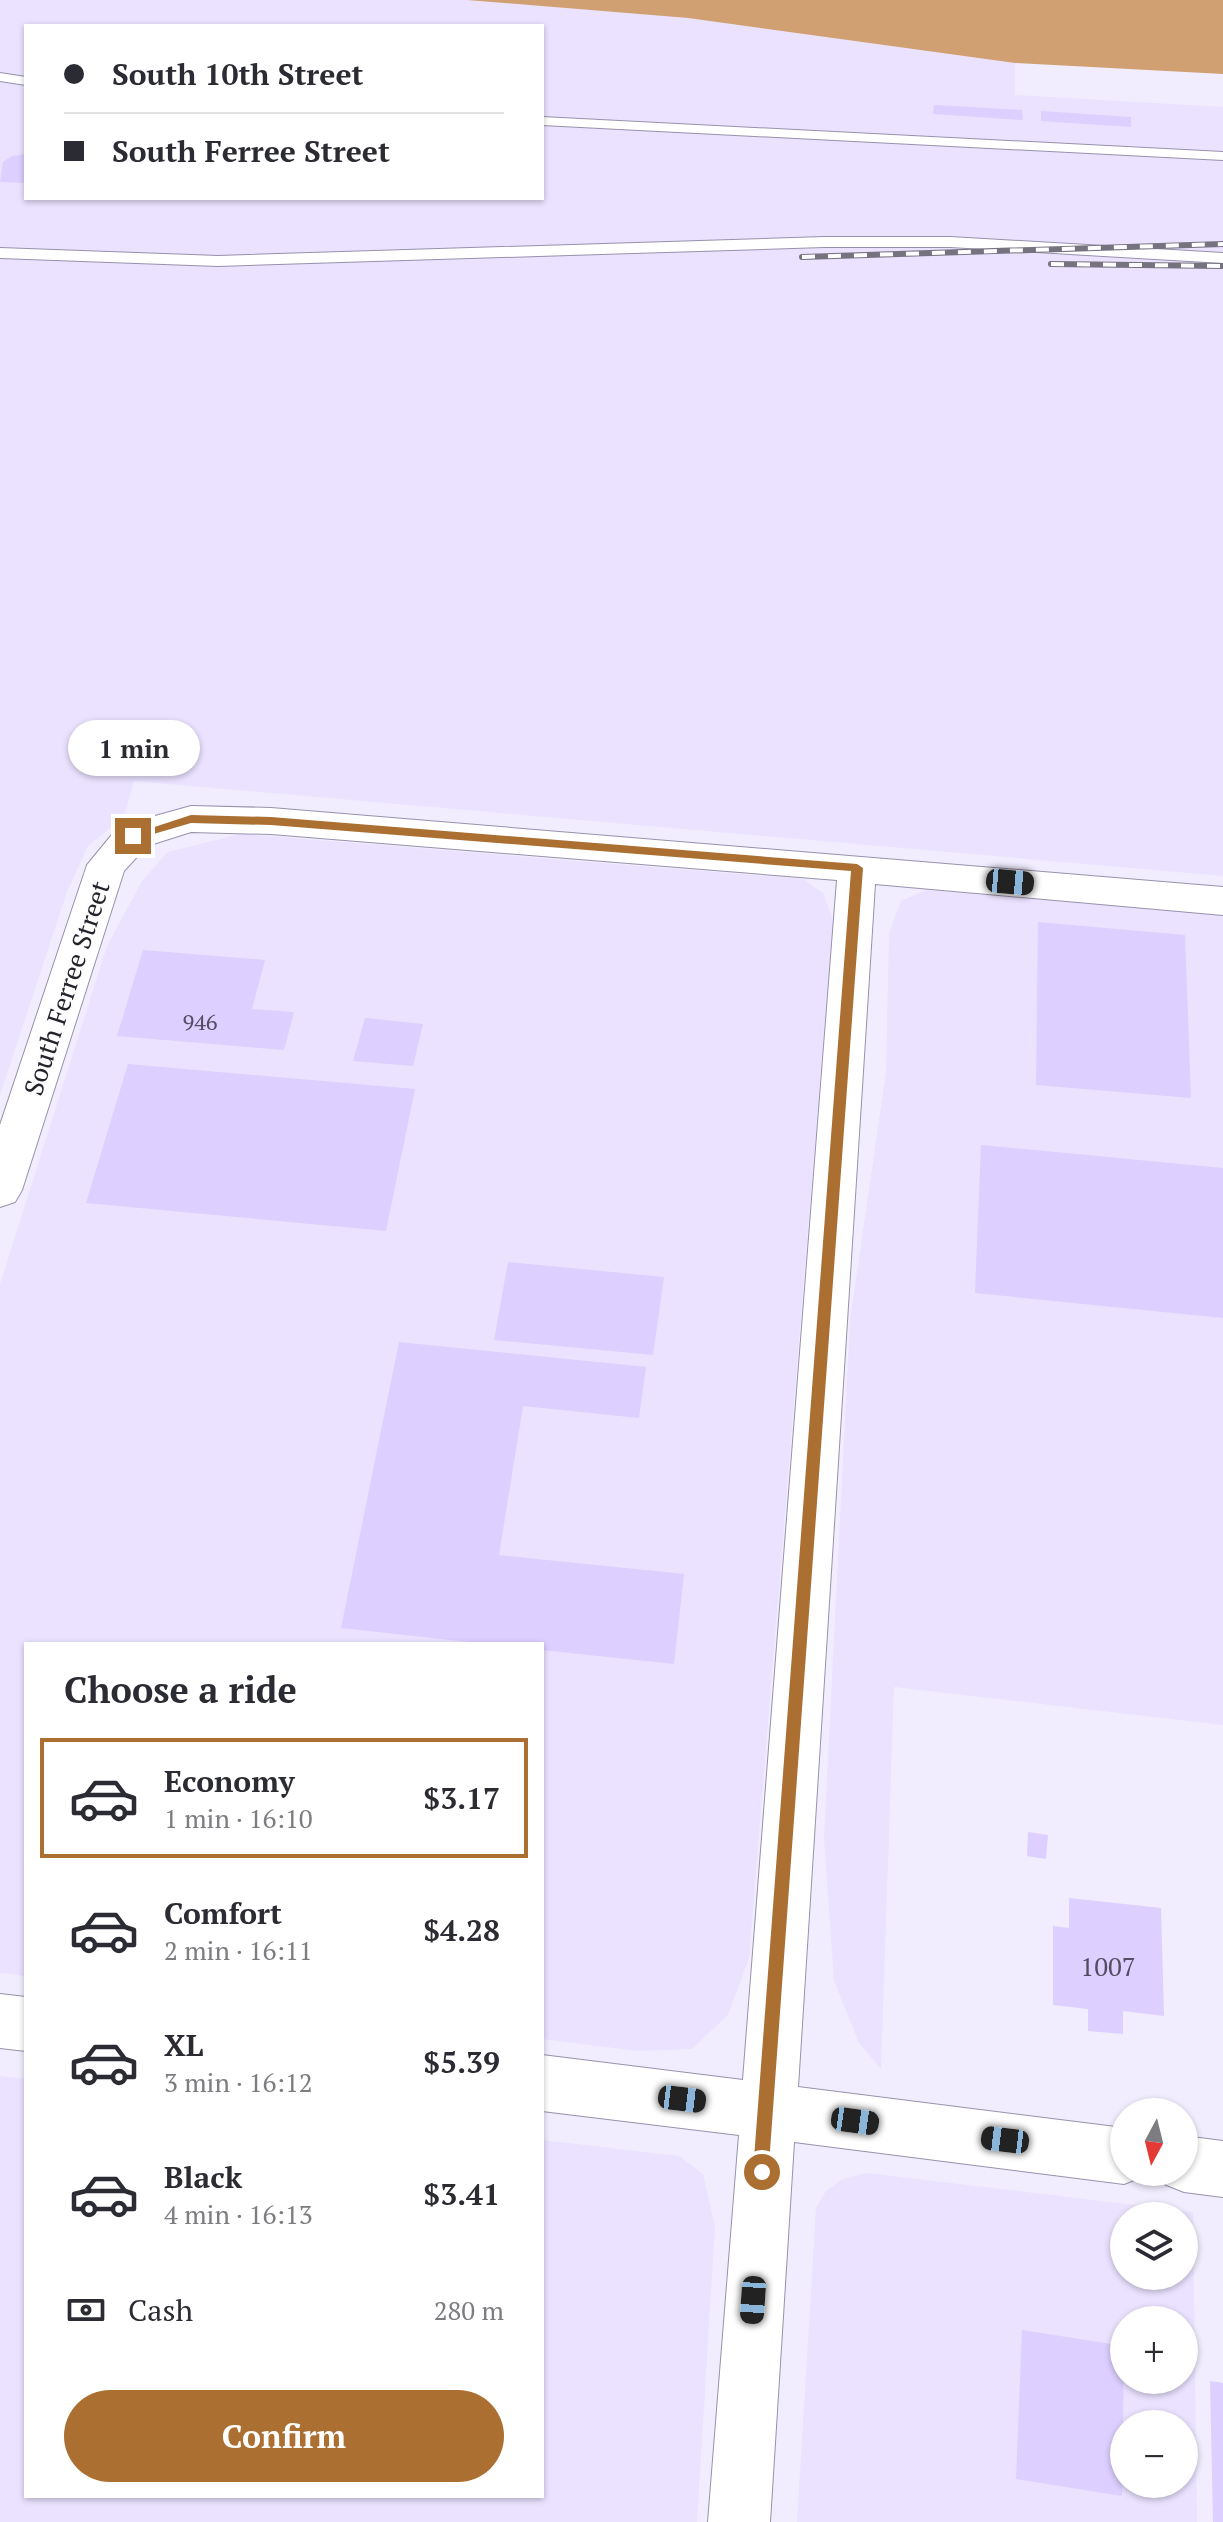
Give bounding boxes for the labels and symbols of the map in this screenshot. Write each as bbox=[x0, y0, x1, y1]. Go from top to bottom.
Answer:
callout: 1 min bbox=[67, 720, 199, 776]
route end bbox=[115, 818, 151, 854]
car bbox=[985, 868, 1035, 896]
street label: South Ferree Street bbox=[15, 876, 117, 1100]
house number: 946 bbox=[182, 1007, 218, 1036]
house number: 1007 bbox=[1080, 1949, 1136, 1983]
car bbox=[657, 2084, 707, 2114]
north arrow bbox=[1110, 2098, 1198, 2186]
car bbox=[830, 2106, 880, 2136]
car bbox=[980, 2125, 1030, 2155]
route start bbox=[744, 2154, 780, 2190]
car bbox=[739, 2275, 767, 2325]

